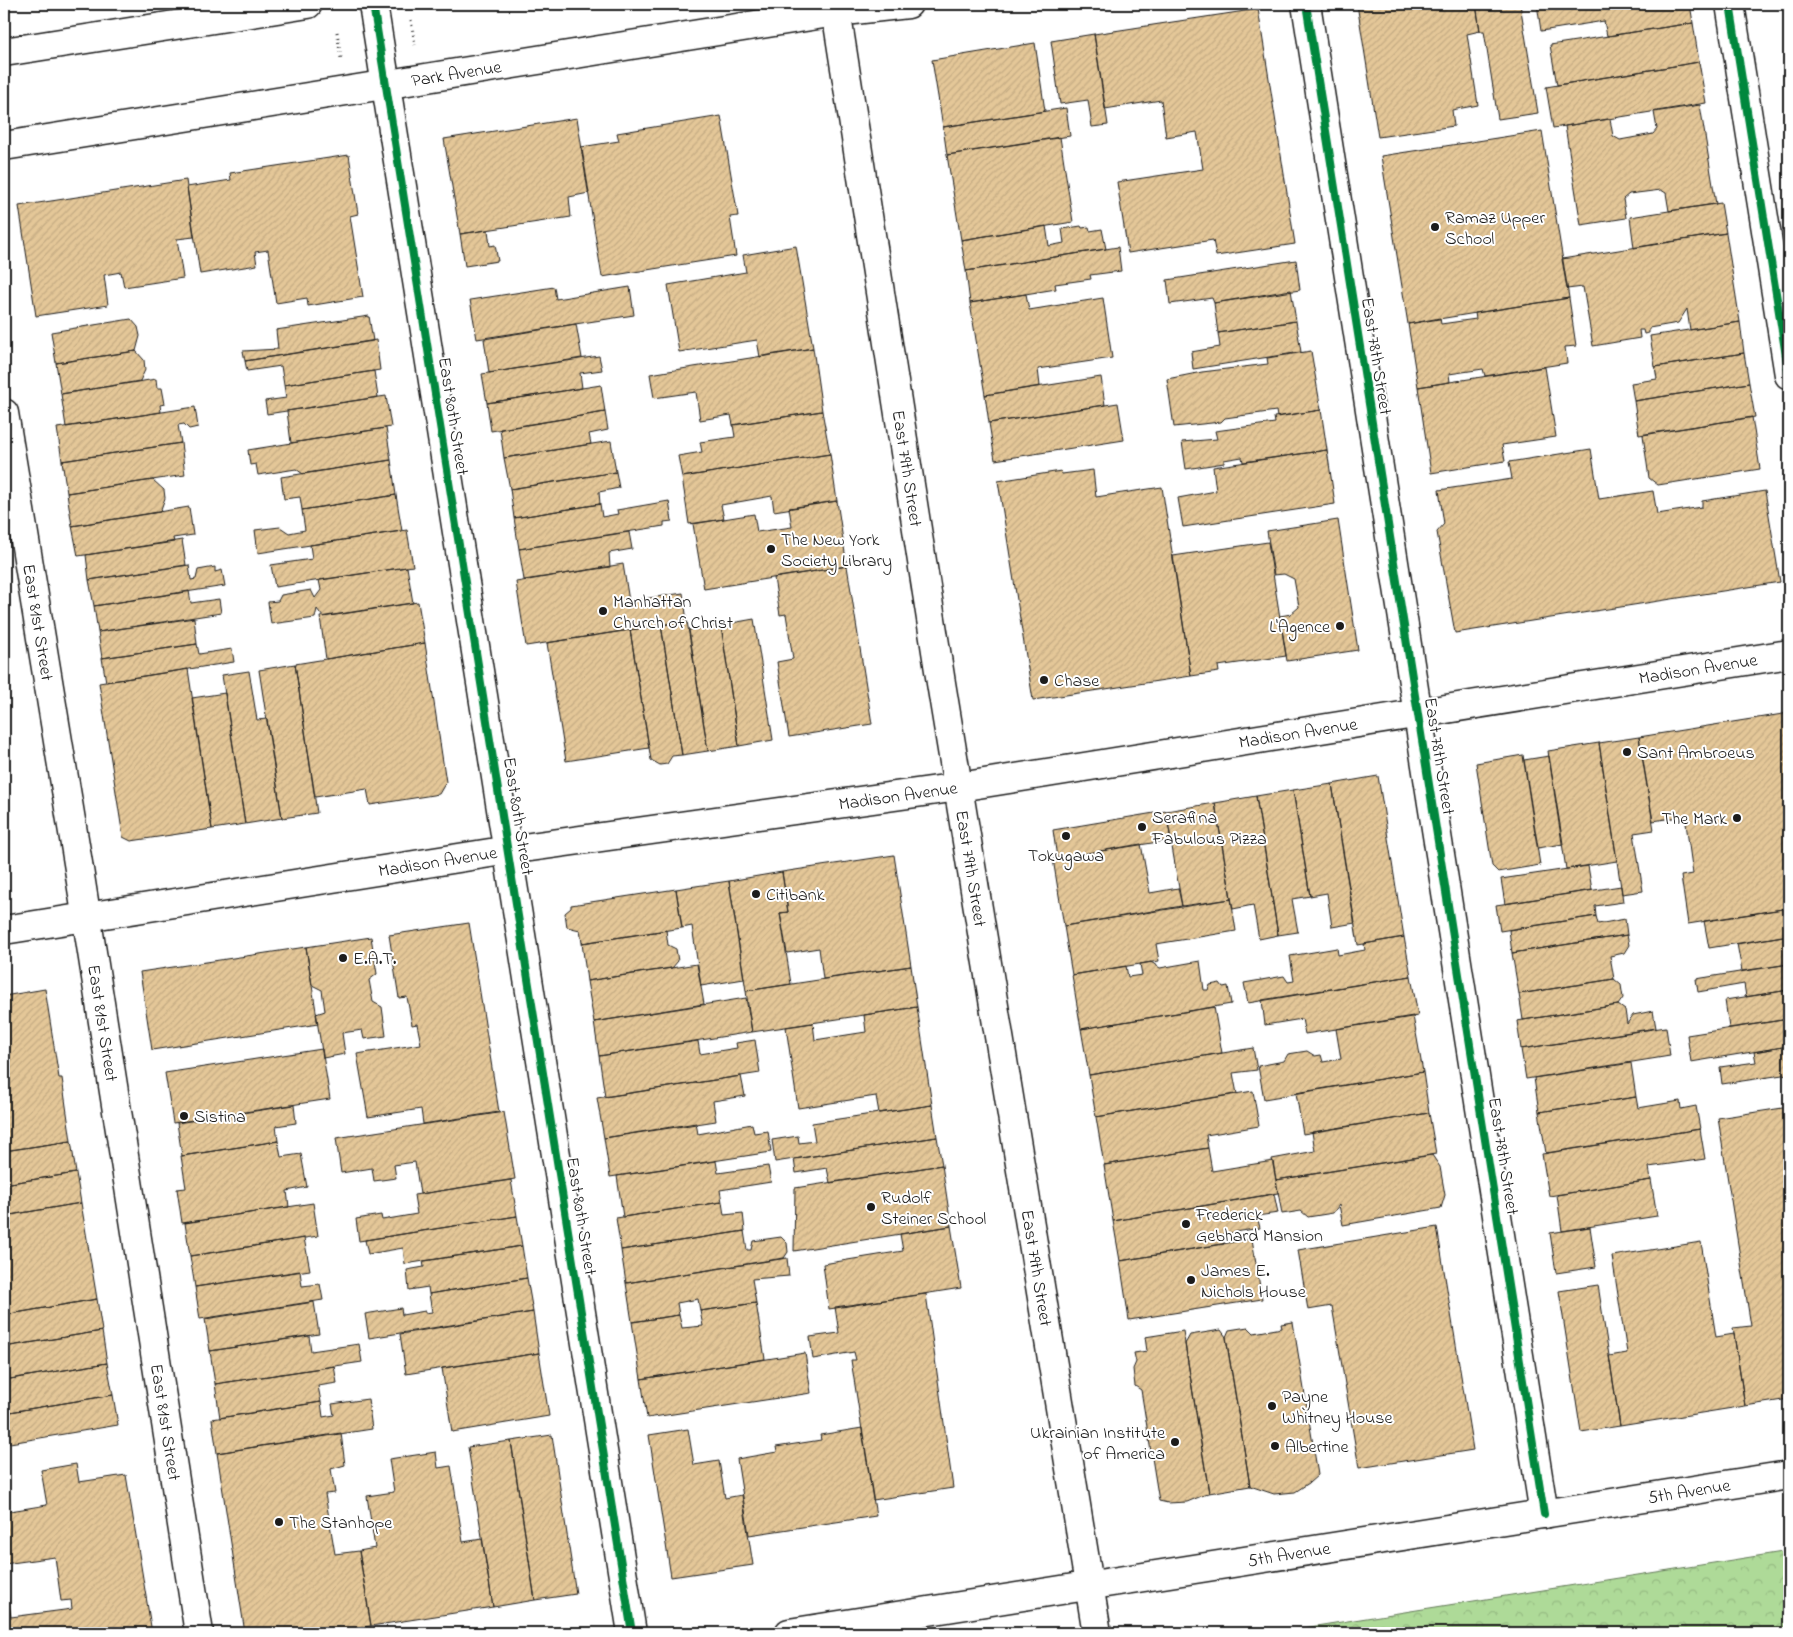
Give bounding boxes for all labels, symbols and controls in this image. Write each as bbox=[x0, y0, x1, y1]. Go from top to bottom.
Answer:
street label: Park Avenue bbox=[410, 55, 504, 95]
place label: Ramaz Upper School bbox=[1445, 206, 1545, 253]
marker: Ramaz Upper School bbox=[1429, 221, 1441, 233]
street label: East 78th Street bbox=[1353, 296, 1397, 417]
street label: East 80th Street bbox=[430, 355, 474, 477]
street label: East 79th Street bbox=[884, 408, 927, 529]
place label: The New York Society Library bbox=[781, 528, 892, 575]
marker: The New York Society Library bbox=[765, 543, 777, 555]
street label: East 81st Street bbox=[14, 562, 59, 683]
place label: Manhattan Church of Christ bbox=[613, 590, 733, 637]
marker: Manhattan Church of Christ bbox=[597, 605, 609, 617]
place label: L'Agence bbox=[1269, 615, 1331, 642]
marker: L'Agence bbox=[1334, 620, 1346, 632]
street label: Madison Avenue bbox=[1637, 648, 1760, 693]
place label: Chase bbox=[1054, 669, 1100, 695]
marker: Chase bbox=[1038, 674, 1050, 686]
street label: East 78th Street bbox=[1416, 696, 1460, 817]
street label: Madison Avenue bbox=[1237, 712, 1360, 757]
place label: Sant Ambroeus bbox=[1637, 741, 1755, 767]
marker: Sant Ambroeus bbox=[1621, 746, 1633, 758]
street label: East 80th Street bbox=[495, 755, 539, 877]
street label: Madison Avenue bbox=[837, 776, 960, 819]
place label: Serafina Fabulous Pizza bbox=[1151, 806, 1267, 853]
place label: The Mark bbox=[1661, 807, 1727, 833]
street label: East 79th Street bbox=[947, 808, 992, 929]
marker: The Mark bbox=[1731, 812, 1743, 824]
marker: Serafina Fabulous Pizza bbox=[1136, 821, 1148, 833]
marker: Tokugawa bbox=[1060, 830, 1072, 842]
street label: Madison Avenue bbox=[377, 841, 500, 886]
place label: Tokugawa bbox=[1028, 844, 1104, 871]
place label: Citibank bbox=[766, 883, 825, 909]
marker: Citibank bbox=[750, 888, 762, 900]
place label: E.A.T. bbox=[353, 947, 397, 973]
marker: E.A.T. bbox=[337, 952, 349, 964]
street label: East 81st Street bbox=[79, 963, 123, 1084]
street label: East 78th Street bbox=[1480, 1096, 1524, 1217]
place label: Sistina bbox=[194, 1105, 246, 1131]
marker: Sistina bbox=[178, 1110, 190, 1122]
street label: East 80th Street bbox=[558, 1155, 602, 1277]
place label: Rudolf Steiner School bbox=[881, 1186, 986, 1233]
marker: Rudolf Steiner School bbox=[865, 1201, 877, 1213]
place label: Frederick Gebhard Mansion bbox=[1195, 1203, 1323, 1250]
street label: East 79th Street bbox=[1013, 1208, 1057, 1328]
marker: Frederick Gebhard Mansion bbox=[1180, 1218, 1192, 1230]
place label: James E. Nichols House bbox=[1201, 1259, 1307, 1306]
marker: James E. Nichols House bbox=[1185, 1274, 1197, 1286]
street label: East 81st Street bbox=[142, 1362, 186, 1483]
place label: Payne Whitney House bbox=[1282, 1385, 1393, 1432]
marker: Payne Whitney House bbox=[1266, 1400, 1278, 1412]
place label: Ukrainian Institute of America bbox=[1030, 1421, 1166, 1468]
place label: Albertine bbox=[1285, 1435, 1349, 1461]
marker: Ukrainian Institute of America bbox=[1169, 1436, 1181, 1448]
marker: Albertine bbox=[1269, 1440, 1281, 1452]
street label: 5th Avenue bbox=[1646, 1473, 1733, 1512]
place label: The Stanhope bbox=[289, 1511, 393, 1537]
marker: The Stanhope bbox=[273, 1516, 285, 1528]
street label: 5th Avenue bbox=[1246, 1537, 1333, 1575]

